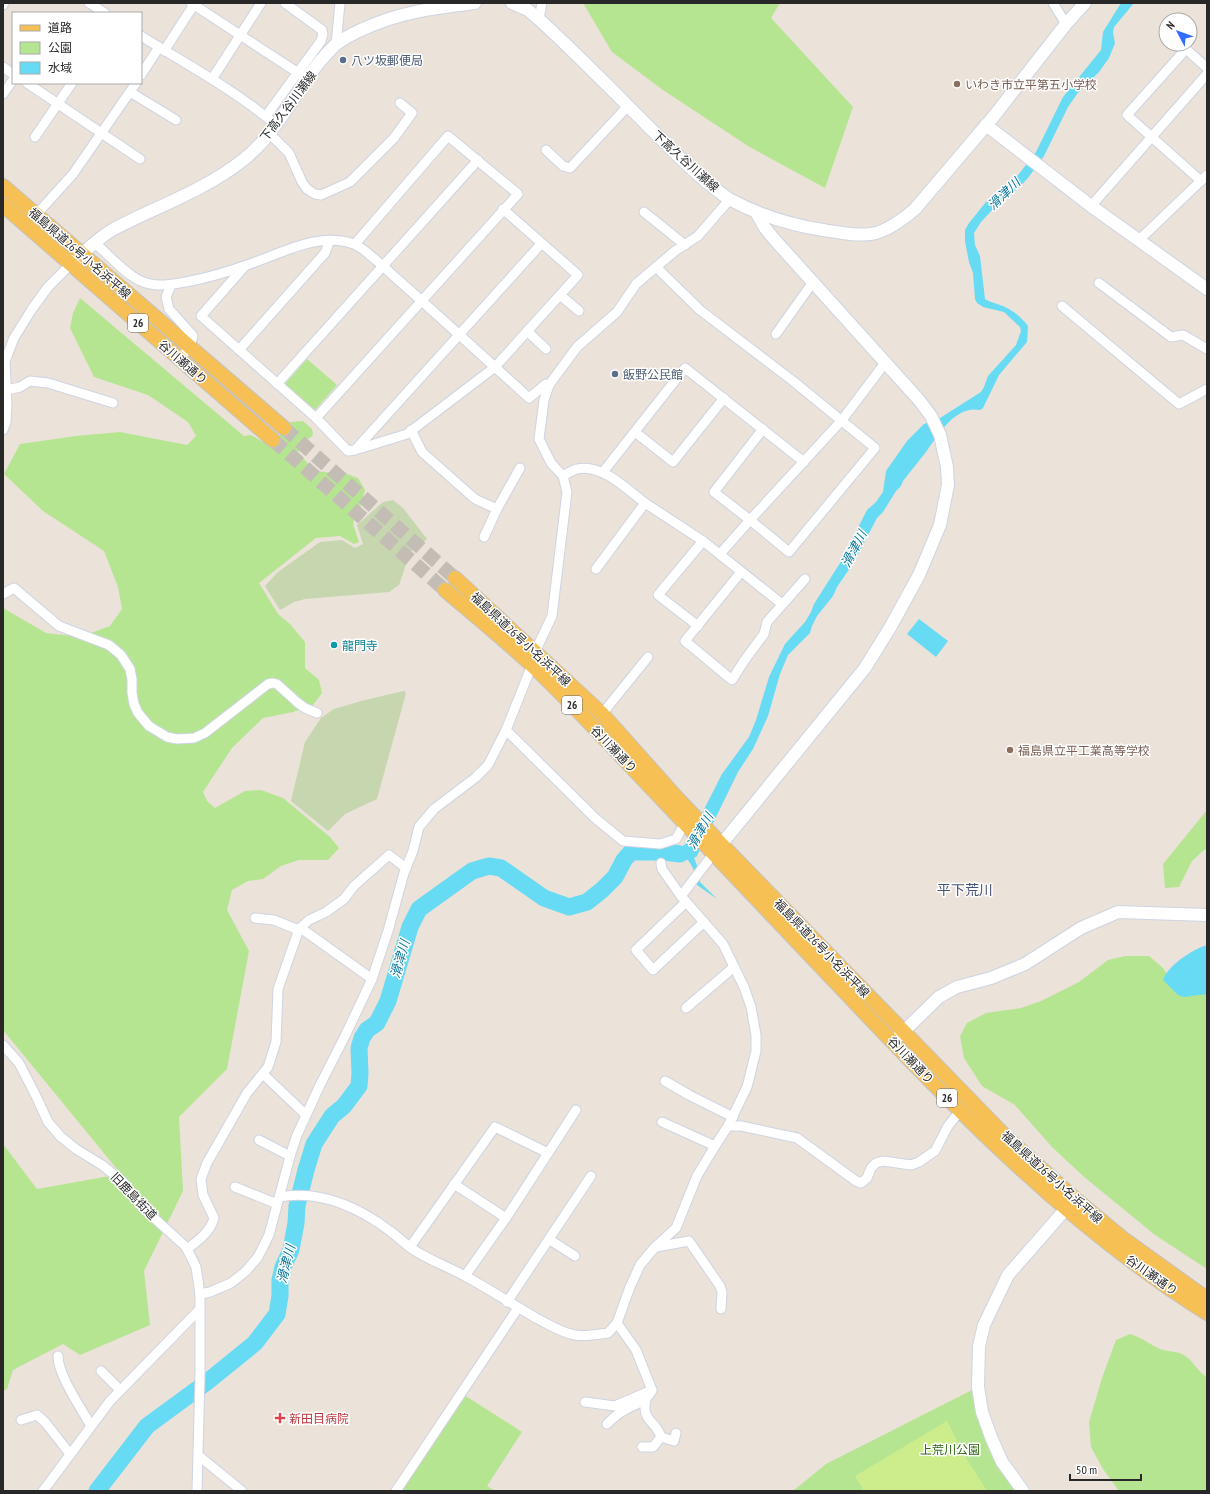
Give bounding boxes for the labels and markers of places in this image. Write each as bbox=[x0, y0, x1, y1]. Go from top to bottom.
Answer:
place label: 八ツ坂郵便局 bbox=[351, 53, 423, 68]
marker: 八ツ坂郵便局 bbox=[338, 55, 348, 65]
place label: いわき市立平第五小学校 bbox=[965, 77, 1097, 92]
marker: いわき市立平第五小学校 bbox=[952, 79, 962, 89]
place label: 飯野公民館 bbox=[623, 367, 683, 382]
marker: 飯野公民館 bbox=[610, 369, 620, 379]
place label: 龍門寺 bbox=[342, 638, 378, 653]
marker: 龍門寺 bbox=[329, 640, 339, 650]
place label: 福島県立平工業高等学校 bbox=[1018, 743, 1150, 758]
marker: 福島県立平工業高等学校 bbox=[1005, 745, 1015, 755]
place label: 新田目病院 bbox=[289, 1411, 349, 1426]
marker: 新田目病院 bbox=[274, 1412, 286, 1424]

